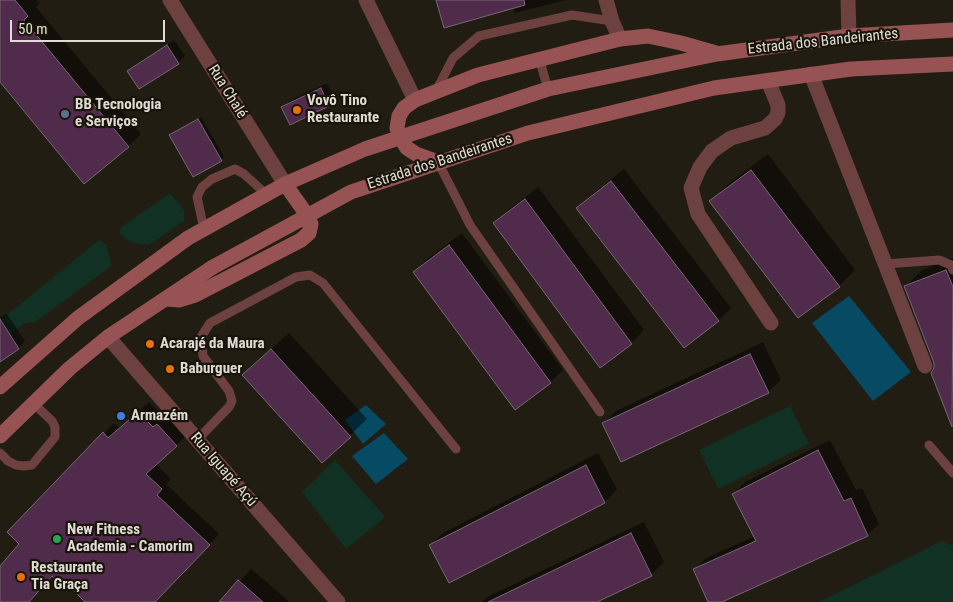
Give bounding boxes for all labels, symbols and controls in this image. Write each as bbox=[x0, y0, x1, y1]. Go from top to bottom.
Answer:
scale bar bbox=[12, 10, 168, 42]
text: 50 m bbox=[18, 20, 48, 38]
street label: Estrada dos Bandeirantes bbox=[747, 25, 899, 59]
street label: Rua Chalé bbox=[204, 62, 250, 122]
place label: Vovô Tino Restaurante bbox=[307, 92, 379, 127]
place label: BB Tecnologia e Serviços bbox=[75, 96, 161, 131]
marker: Vovô Tino Restaurante bbox=[291, 104, 303, 116]
marker: BB Tecnologia e Serviços bbox=[59, 108, 71, 120]
street label: Estrada dos Bandeirantes bbox=[365, 130, 515, 194]
place label: Acarajé da Maura bbox=[160, 335, 265, 353]
marker: Acarajé da Maura bbox=[144, 338, 156, 350]
place label: Baburguer bbox=[180, 360, 242, 378]
marker: Baburguer bbox=[164, 363, 176, 375]
place label: Armazém bbox=[131, 407, 188, 425]
marker: Armazém bbox=[115, 410, 127, 422]
street label: Rua Iguapé Açú bbox=[186, 429, 260, 511]
place label: New Fitness Academia - Camorim bbox=[67, 521, 193, 556]
marker: New Fitness Academia - Camorim bbox=[51, 533, 63, 545]
place label: Restaurante Tia Graça bbox=[31, 559, 103, 594]
marker: Restaurante Tia Graça bbox=[15, 571, 27, 583]

